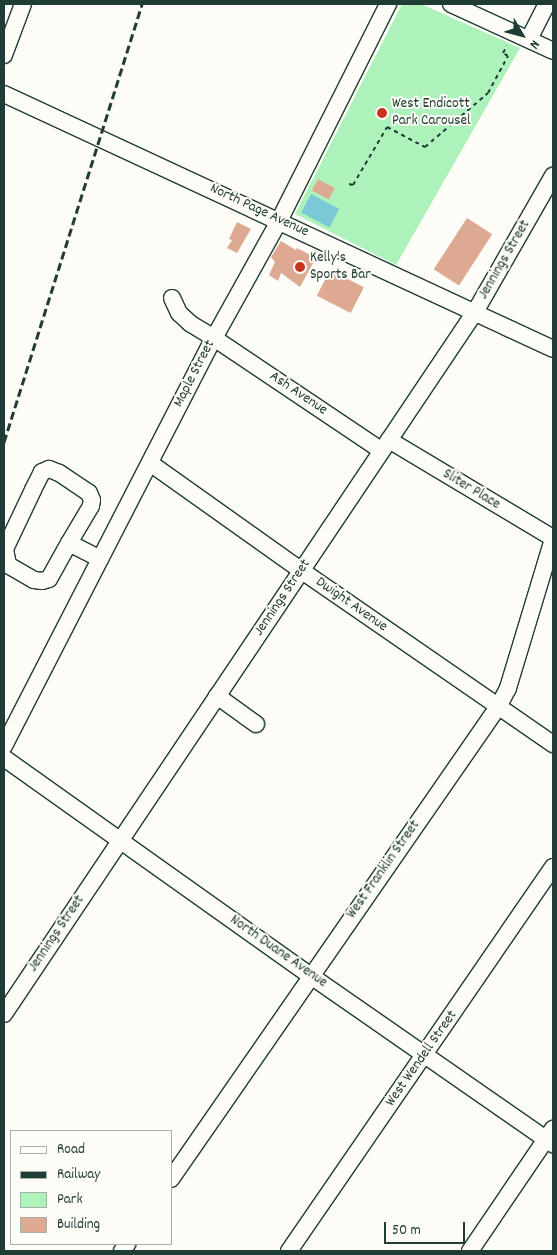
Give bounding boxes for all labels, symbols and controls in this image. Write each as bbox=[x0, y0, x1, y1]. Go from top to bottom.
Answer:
north arrow bbox=[497, 10, 547, 60]
text: N bbox=[524, 35, 544, 53]
place label: West Endicott Park Carousel bbox=[392, 95, 471, 130]
marker: West Endicott Park Carousel bbox=[376, 107, 388, 119]
street label: North Page Avenue bbox=[207, 180, 311, 242]
street label: Jennings Street bbox=[475, 217, 535, 303]
place label: Kelly's Sports Bar bbox=[310, 249, 371, 284]
marker: Kelly's Sports Bar bbox=[294, 261, 306, 273]
street label: Maple Street bbox=[170, 337, 220, 411]
street label: Ash Avenue bbox=[266, 368, 330, 420]
street label: Sliter Place bbox=[439, 466, 503, 514]
street label: Jennings Street bbox=[251, 556, 315, 640]
street label: Dwight Avenue bbox=[312, 574, 390, 636]
street label: West Franklin Street bbox=[343, 817, 425, 923]
street label: Jennings Street bbox=[25, 892, 89, 976]
street label: North Duane Avenue bbox=[226, 912, 330, 992]
street label: West Wendell Street bbox=[382, 1007, 462, 1111]
legend bbox=[10, 1130, 172, 1245]
text: Road bbox=[57, 1139, 85, 1161]
text: Railway bbox=[57, 1164, 100, 1186]
text: Park bbox=[57, 1189, 83, 1211]
scale bar bbox=[387, 1212, 468, 1244]
text: Building bbox=[57, 1214, 100, 1236]
text: 50 m bbox=[392, 1220, 421, 1242]

